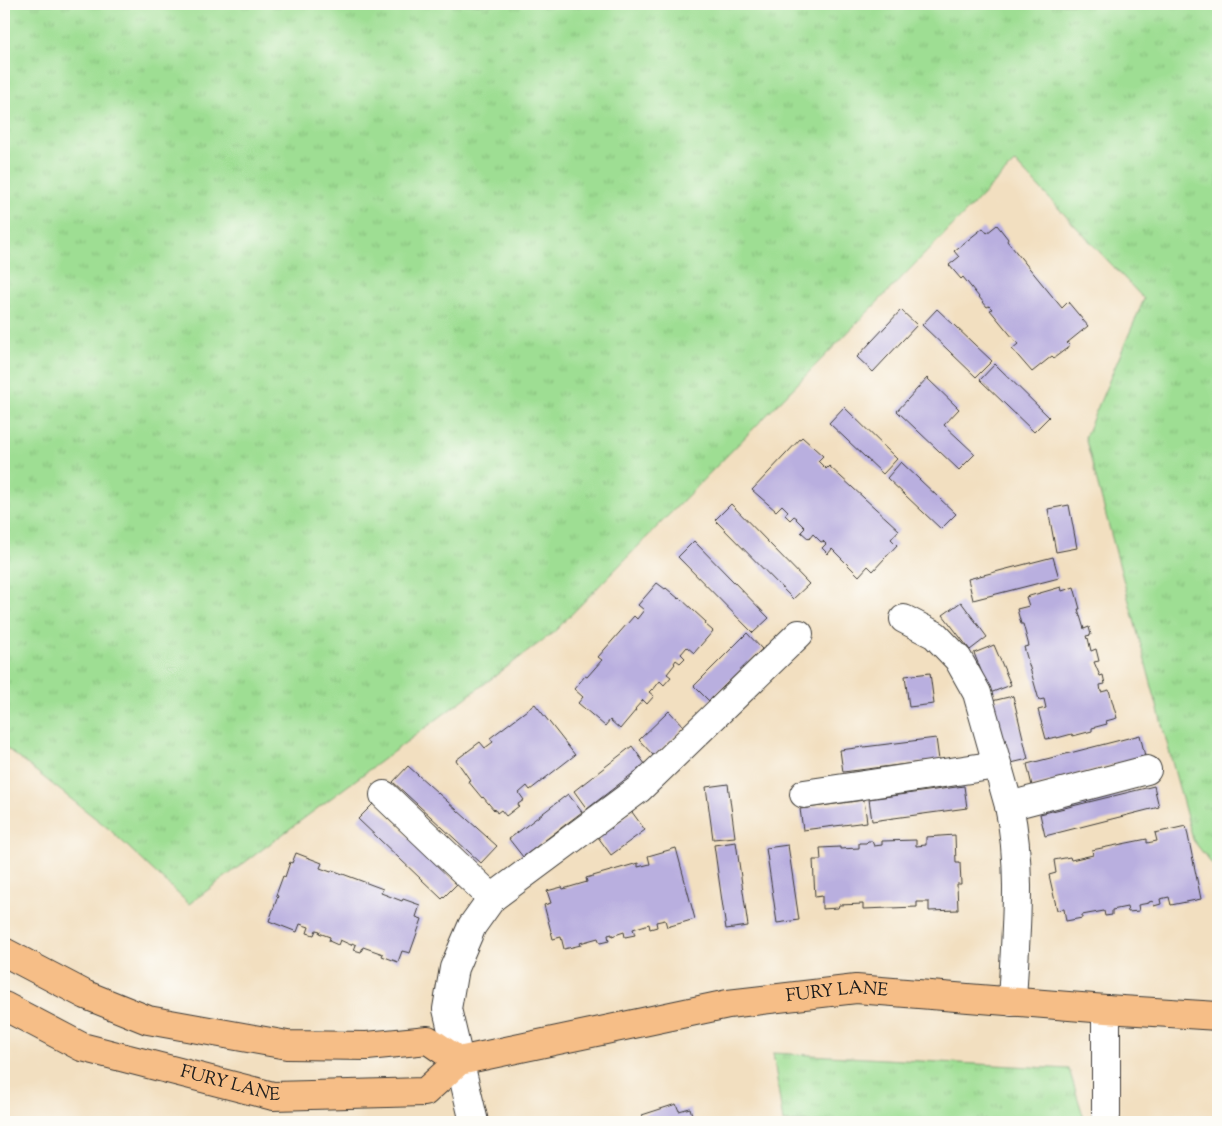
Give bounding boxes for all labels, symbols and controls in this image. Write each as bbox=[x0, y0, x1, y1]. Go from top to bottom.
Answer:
street label: FURY LANE bbox=[784, 975, 889, 1010]
street label: FURY LANE bbox=[177, 1060, 280, 1109]

